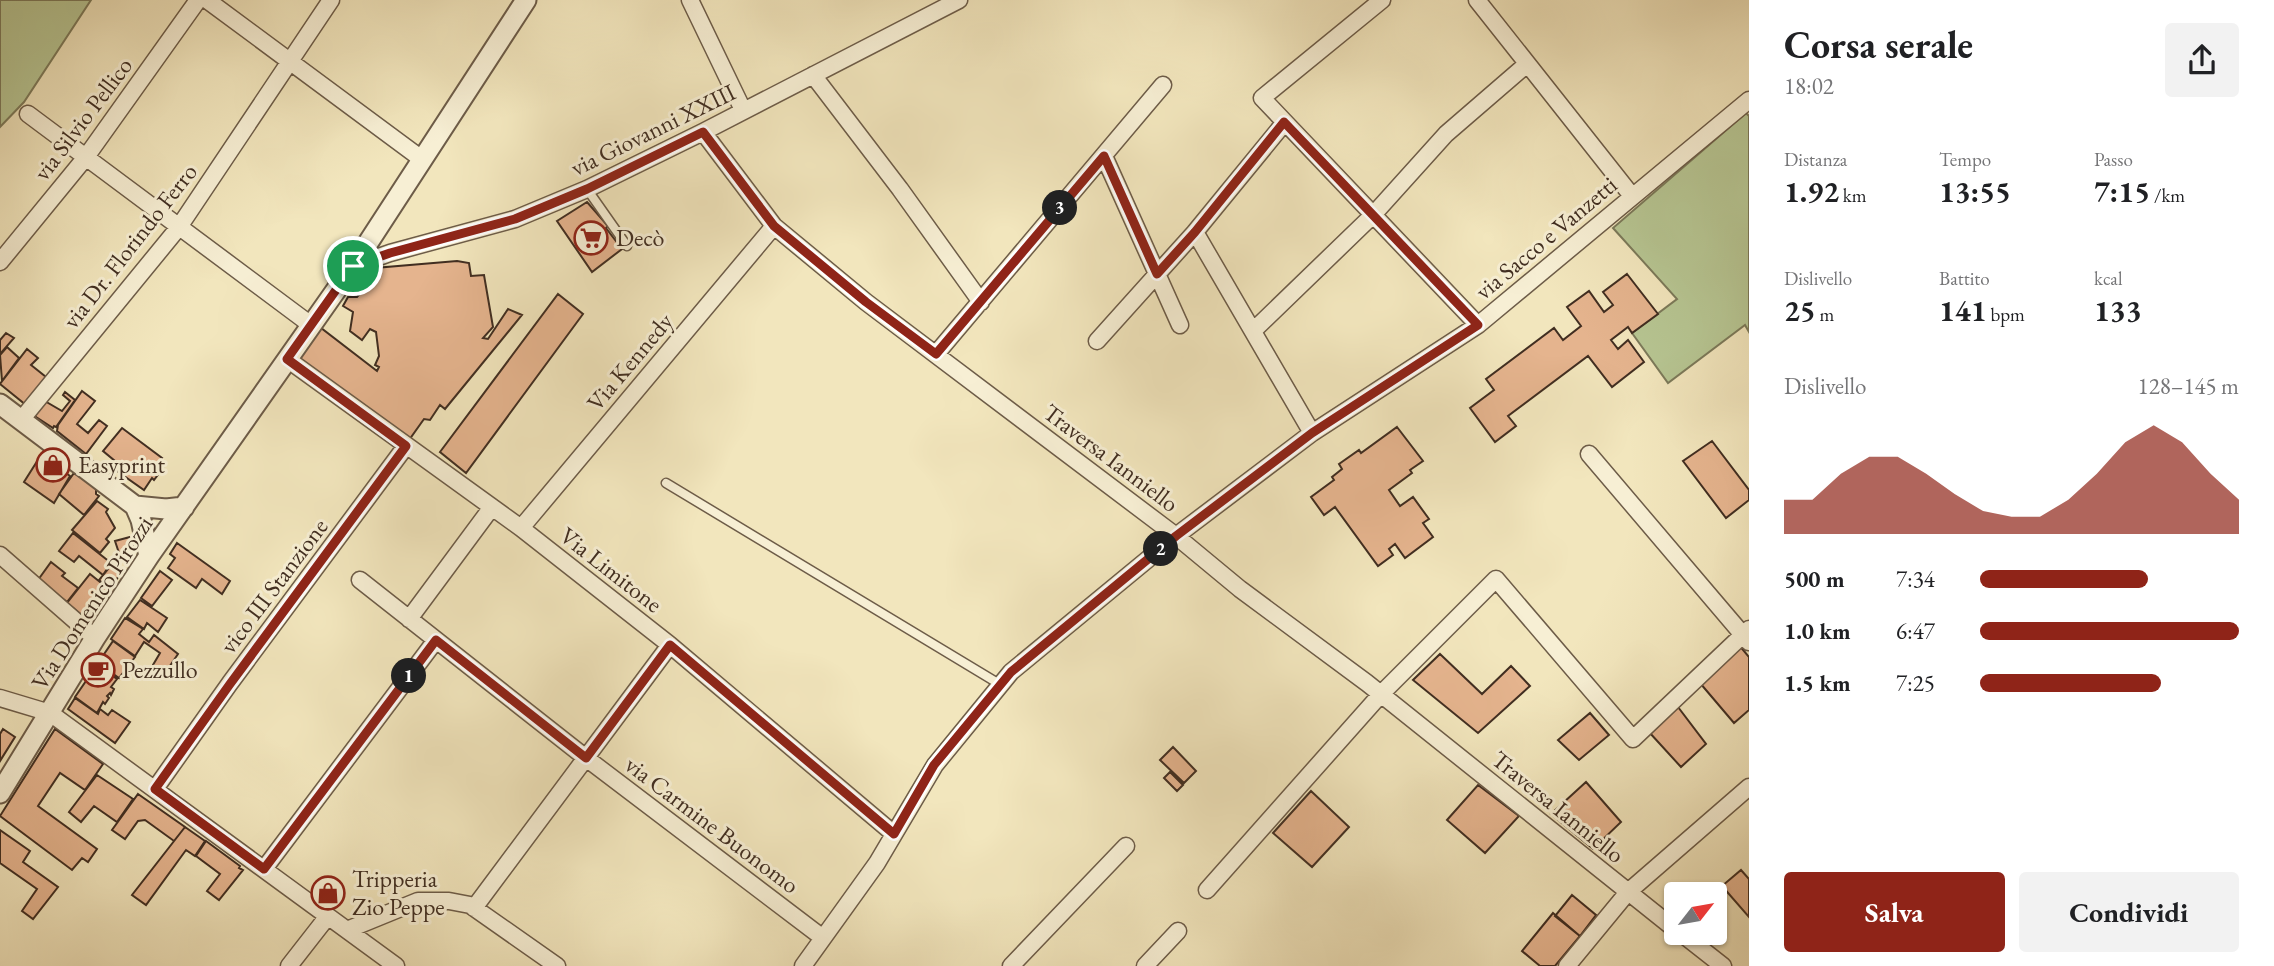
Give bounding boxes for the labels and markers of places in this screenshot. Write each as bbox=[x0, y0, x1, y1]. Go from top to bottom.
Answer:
pin: 3 bbox=[1042, 190, 1078, 226]
supermarket icon: Decò bbox=[572, 219, 610, 257]
place label: Decò bbox=[616, 222, 665, 253]
pin bbox=[323, 236, 383, 296]
shop icon: Easyprint bbox=[34, 446, 72, 484]
place label: Easyprint bbox=[78, 449, 166, 480]
pin: 2 bbox=[1144, 532, 1178, 566]
cafe icon: Pezzullo bbox=[79, 651, 117, 689]
place label: Pezzullo bbox=[122, 654, 198, 685]
pin: 1 bbox=[392, 658, 426, 694]
place label: Tripperia Zio Peppe bbox=[352, 863, 445, 922]
shop icon: Tripperia Zio Peppe bbox=[309, 874, 347, 912]

